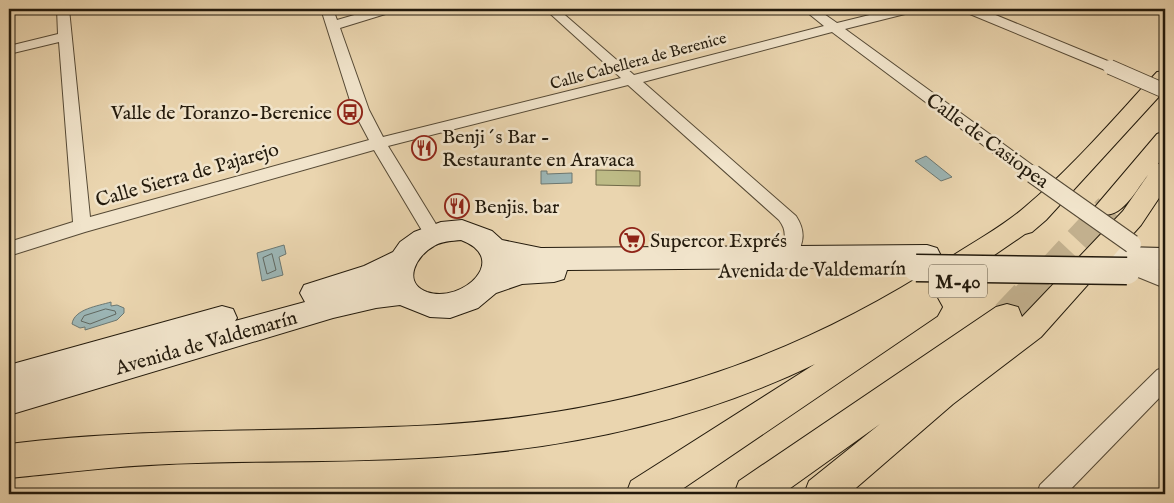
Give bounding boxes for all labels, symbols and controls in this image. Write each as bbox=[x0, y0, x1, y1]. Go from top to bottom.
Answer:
street label: Calle Cabellera de Berenice bbox=[548, 29, 729, 95]
street label: Calle de Casiopea bbox=[921, 88, 1054, 195]
bus stop icon: Valle de Toranzo-Berenice bbox=[337, 99, 363, 125]
place label: Valle de Toranzo-Berenice bbox=[110, 101, 332, 126]
place label: Benji´s Bar - Restaurante en Aravaca bbox=[442, 125, 635, 173]
restaurant icon: Benji´s Bar - Restaurante en Aravaca bbox=[411, 135, 437, 161]
street label: Calle Sierra de Pajarejo bbox=[93, 137, 282, 214]
restaurant icon: Benjis. bar bbox=[444, 193, 470, 219]
place label: Benjis. bar bbox=[474, 195, 560, 220]
supermarket icon: Supercor Exprés bbox=[619, 227, 645, 253]
place label: Supercor Exprés bbox=[650, 229, 787, 254]
street label: Avenida de Valdemarín bbox=[717, 256, 907, 285]
road number: M-40 bbox=[929, 264, 987, 298]
street label: Avenida de Valdemarín bbox=[112, 305, 301, 382]

